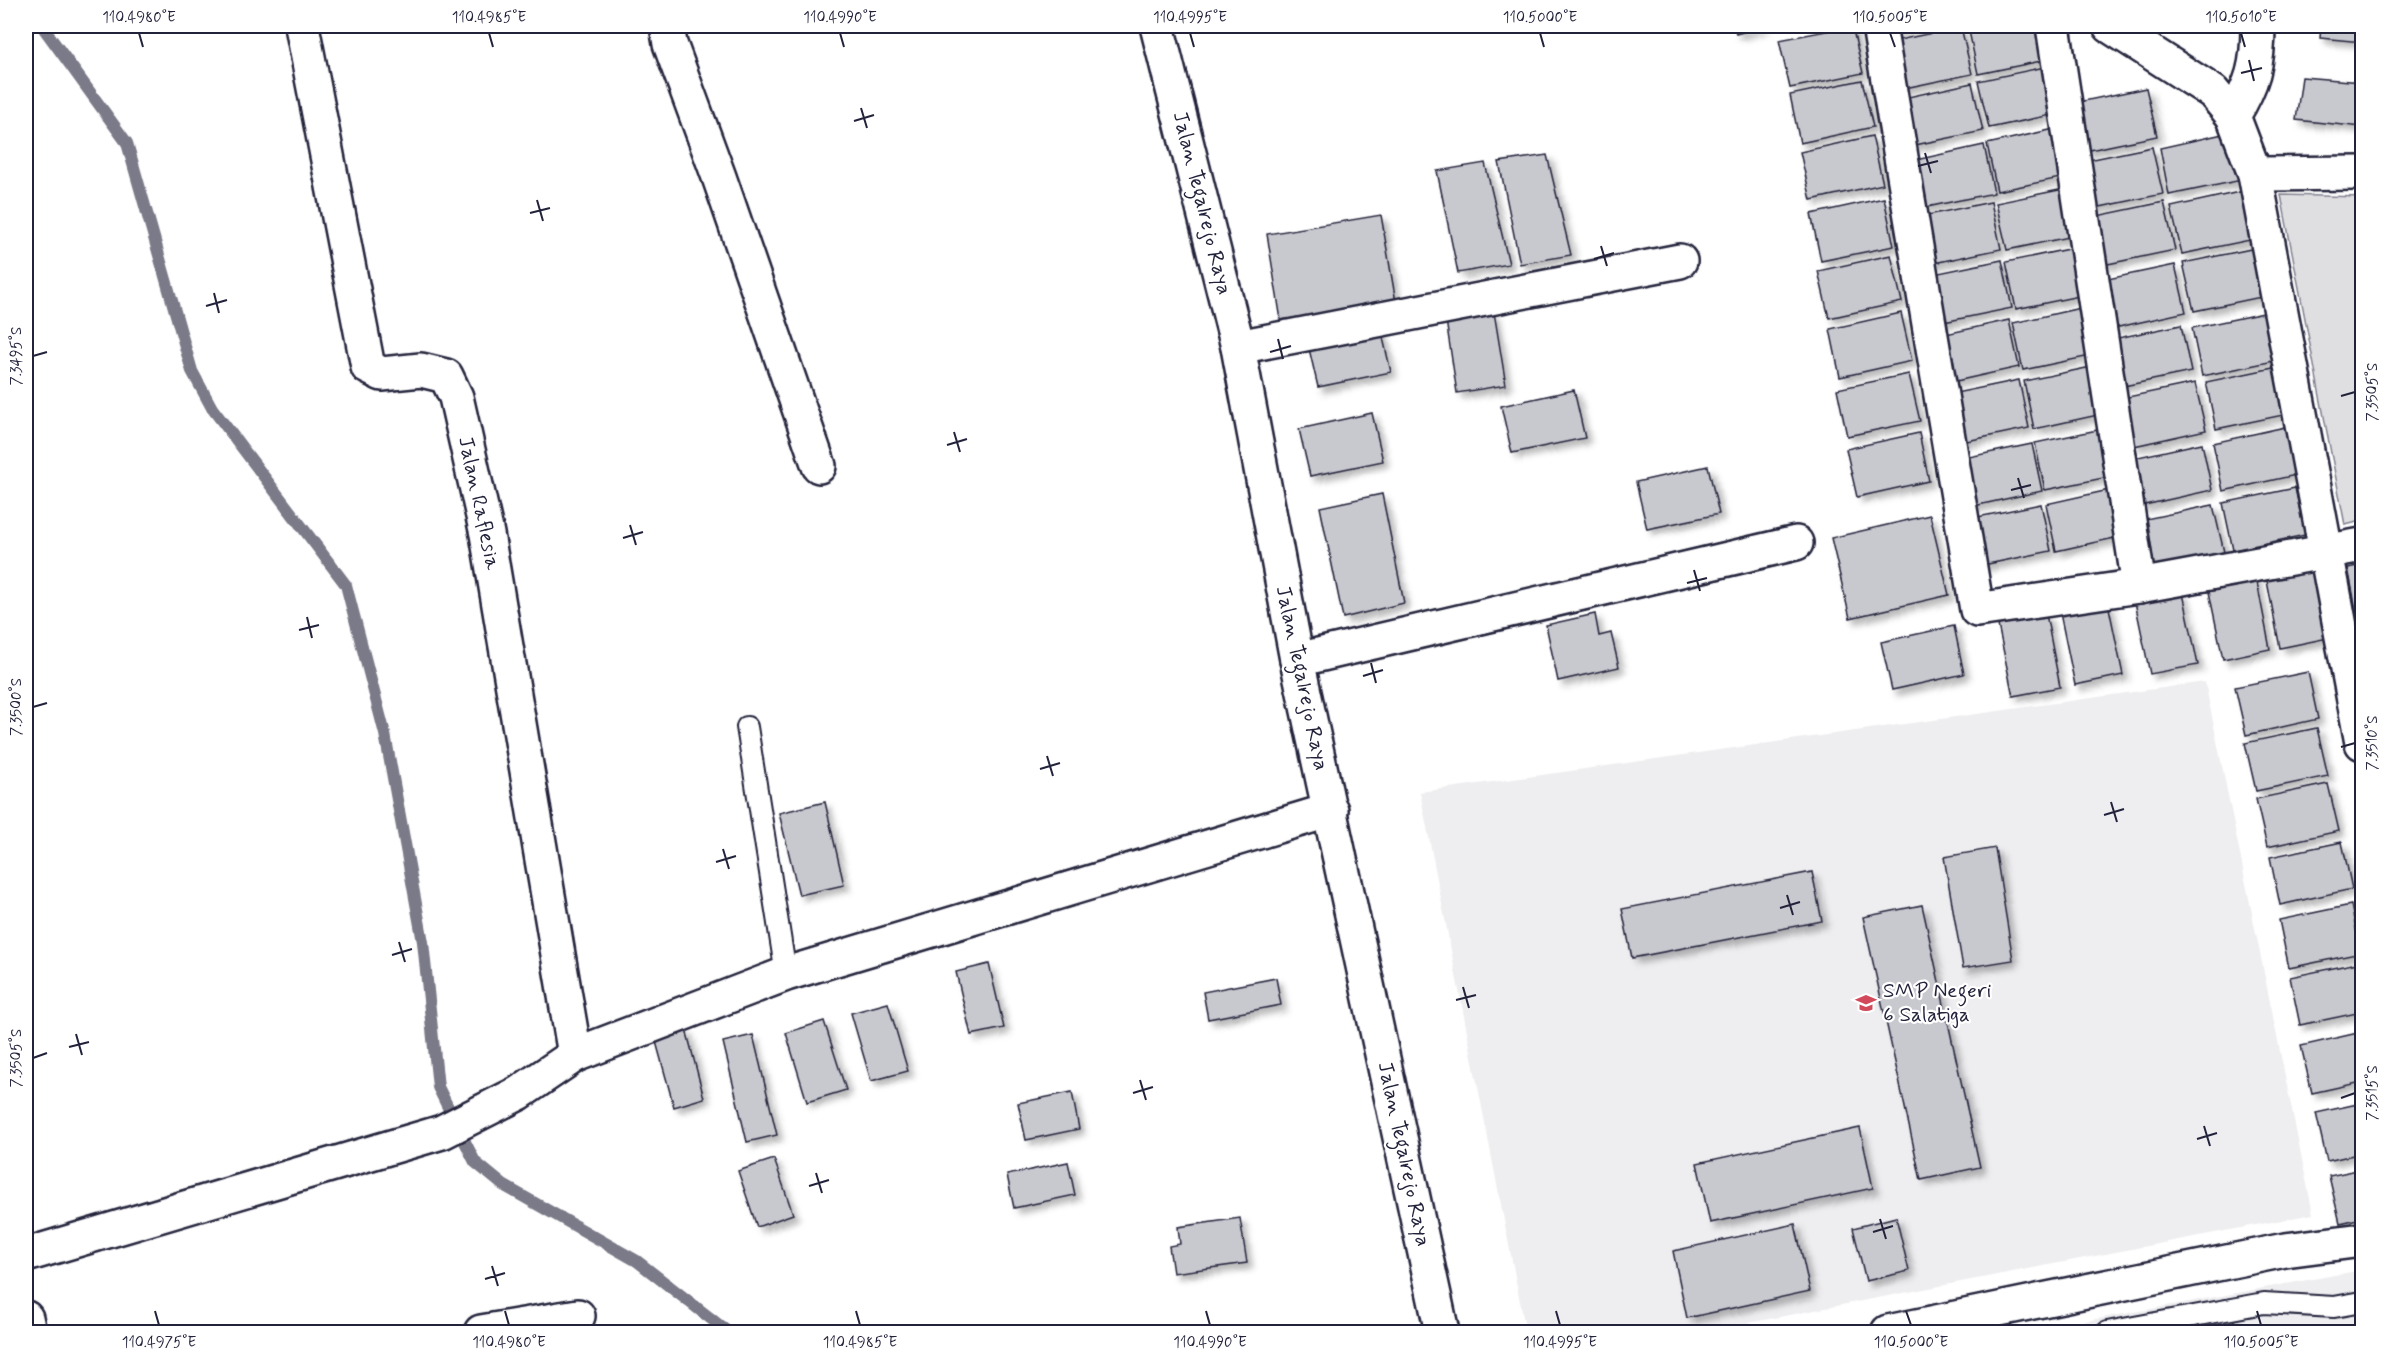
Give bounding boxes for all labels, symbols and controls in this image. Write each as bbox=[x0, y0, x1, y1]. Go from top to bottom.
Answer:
text: 110.4980°E bbox=[102, 8, 176, 28]
text: 110.4985°E bbox=[452, 8, 526, 28]
text: 110.4990°E bbox=[803, 8, 877, 28]
text: 110.4995°E bbox=[1153, 8, 1227, 28]
text: 110.5000°E bbox=[1503, 8, 1577, 28]
text: 110.5005°E bbox=[1852, 8, 1928, 28]
text: 110.5010°E bbox=[2205, 8, 2277, 28]
street label: Jalan Tegalrejo Raya bbox=[1164, 108, 1238, 298]
text: 7.3495°S bbox=[7, 327, 27, 385]
text: 7.3505°S bbox=[2363, 363, 2383, 421]
street label: Jalan Raflesia bbox=[451, 434, 507, 573]
street label: Jalan Tegalrejo Raya bbox=[1267, 583, 1335, 773]
text: 7.3500°S bbox=[7, 678, 27, 736]
text: 7.3510°S bbox=[2363, 715, 2383, 771]
place label: SMP Negeri 6 Salatiga bbox=[1883, 977, 1991, 1029]
school or university icon: SMP Negeri 6 Salatiga bbox=[1854, 991, 1878, 1015]
text: 7.3505°S bbox=[7, 1029, 27, 1087]
street label: Jalan Tegalrejo Raya bbox=[1369, 1059, 1437, 1249]
text: 7.3515°S bbox=[2363, 1065, 2383, 1121]
text: 110.4975°E bbox=[122, 1333, 197, 1353]
text: 110.4980°E bbox=[472, 1333, 546, 1353]
text: 110.4985°E bbox=[823, 1333, 897, 1353]
text: 110.4990°E bbox=[1173, 1333, 1247, 1353]
text: 110.4995°E bbox=[1523, 1333, 1597, 1353]
text: 110.5000°E bbox=[1874, 1333, 1948, 1353]
text: 110.5005°E bbox=[2223, 1333, 2299, 1353]

